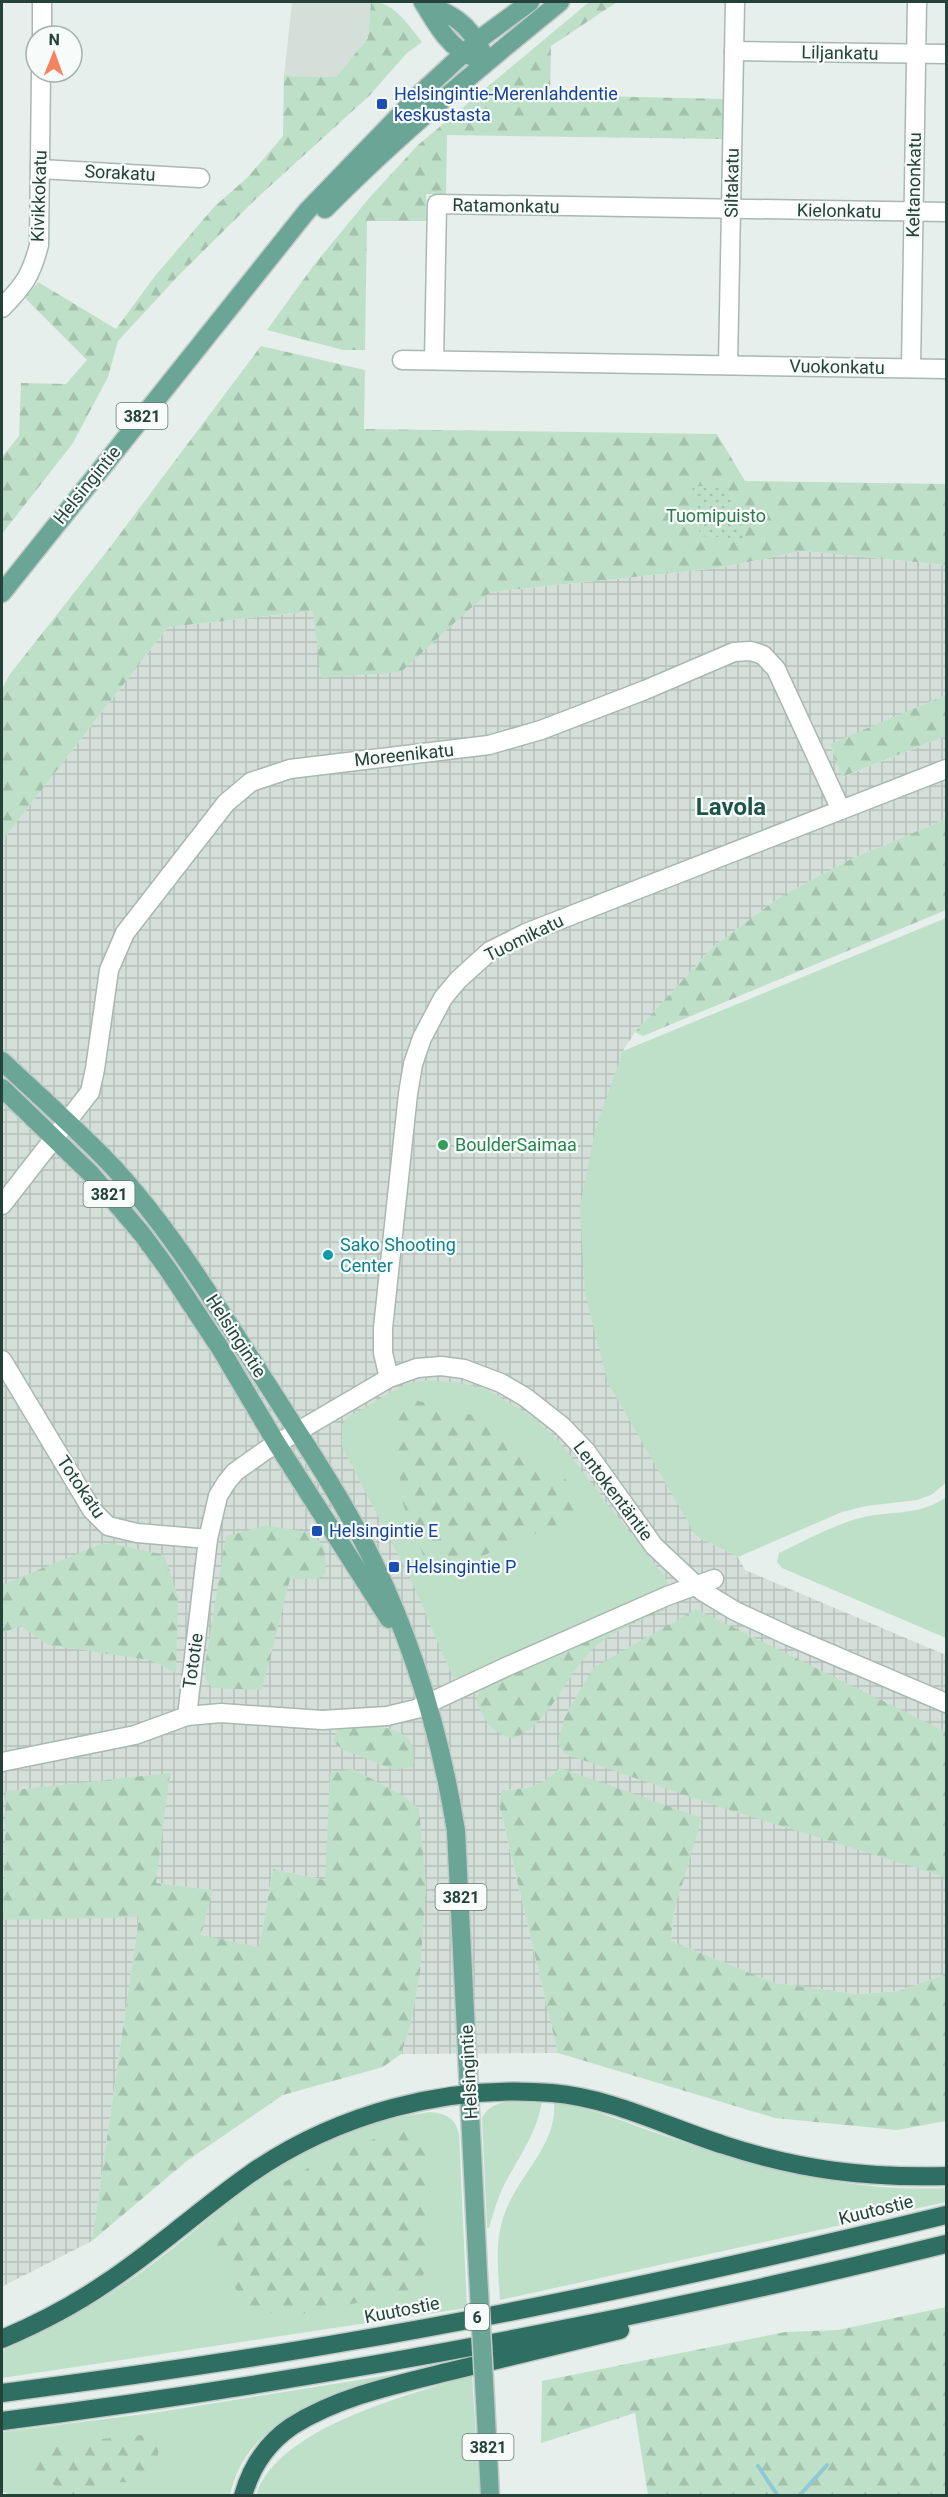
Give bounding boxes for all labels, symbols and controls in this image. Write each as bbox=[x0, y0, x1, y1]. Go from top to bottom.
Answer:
north arrow bbox=[24, 24, 84, 84]
text: N bbox=[48, 30, 60, 49]
street label: Liljankatu bbox=[801, 41, 879, 64]
place label: Helsingintie-Merenlahdentie keskustasta bbox=[394, 83, 618, 125]
marker: Helsingintie-Merenlahdentie keskustasta bbox=[375, 97, 389, 111]
street label: Keltanonkatu bbox=[902, 132, 925, 238]
street label: Siltakatu bbox=[720, 148, 743, 218]
street label: Kivikkokatu bbox=[26, 150, 51, 242]
street label: Sorakatu bbox=[84, 160, 156, 185]
street label: Ratamonkatu bbox=[452, 194, 560, 217]
street label: Kielonkatu bbox=[797, 199, 881, 222]
street label: Vuokonkatu bbox=[789, 355, 885, 378]
road number: 3821 bbox=[116, 403, 168, 429]
street label: Helsingintie bbox=[49, 441, 125, 528]
park label: Tuomipuisto bbox=[666, 505, 766, 526]
street label: Moreenikatu bbox=[353, 739, 455, 770]
district label: Lavola bbox=[696, 793, 766, 821]
street label: Tuomikatu bbox=[481, 909, 567, 966]
place label: BoulderSaimaa bbox=[455, 1134, 577, 1155]
marker: BoulderSaimaa bbox=[436, 1138, 450, 1152]
road number: 3821 bbox=[84, 1181, 134, 1207]
place label: Sako Shooting Center bbox=[340, 1234, 456, 1276]
marker: Sako Shooting Center bbox=[321, 1248, 335, 1262]
street label: Helsingintie bbox=[202, 1290, 271, 1381]
street label: Lentokentäntie bbox=[569, 1437, 658, 1545]
street label: Totokatu bbox=[53, 1451, 110, 1522]
place label: Helsingintie E bbox=[329, 1520, 438, 1541]
marker: Helsingintie E bbox=[310, 1524, 324, 1538]
place label: Helsingintie P bbox=[406, 1556, 516, 1577]
marker: Helsingintie P bbox=[387, 1560, 401, 1574]
street label: Tototie bbox=[178, 1632, 207, 1690]
road number: 3821 bbox=[436, 1884, 486, 1910]
street label: Helsingintie bbox=[456, 2024, 481, 2120]
street label: Kuutostie bbox=[836, 2190, 915, 2229]
street label: Kuutostie bbox=[363, 2292, 441, 2327]
road number: 6 bbox=[465, 2304, 489, 2330]
road number: 3821 bbox=[462, 2434, 514, 2460]

